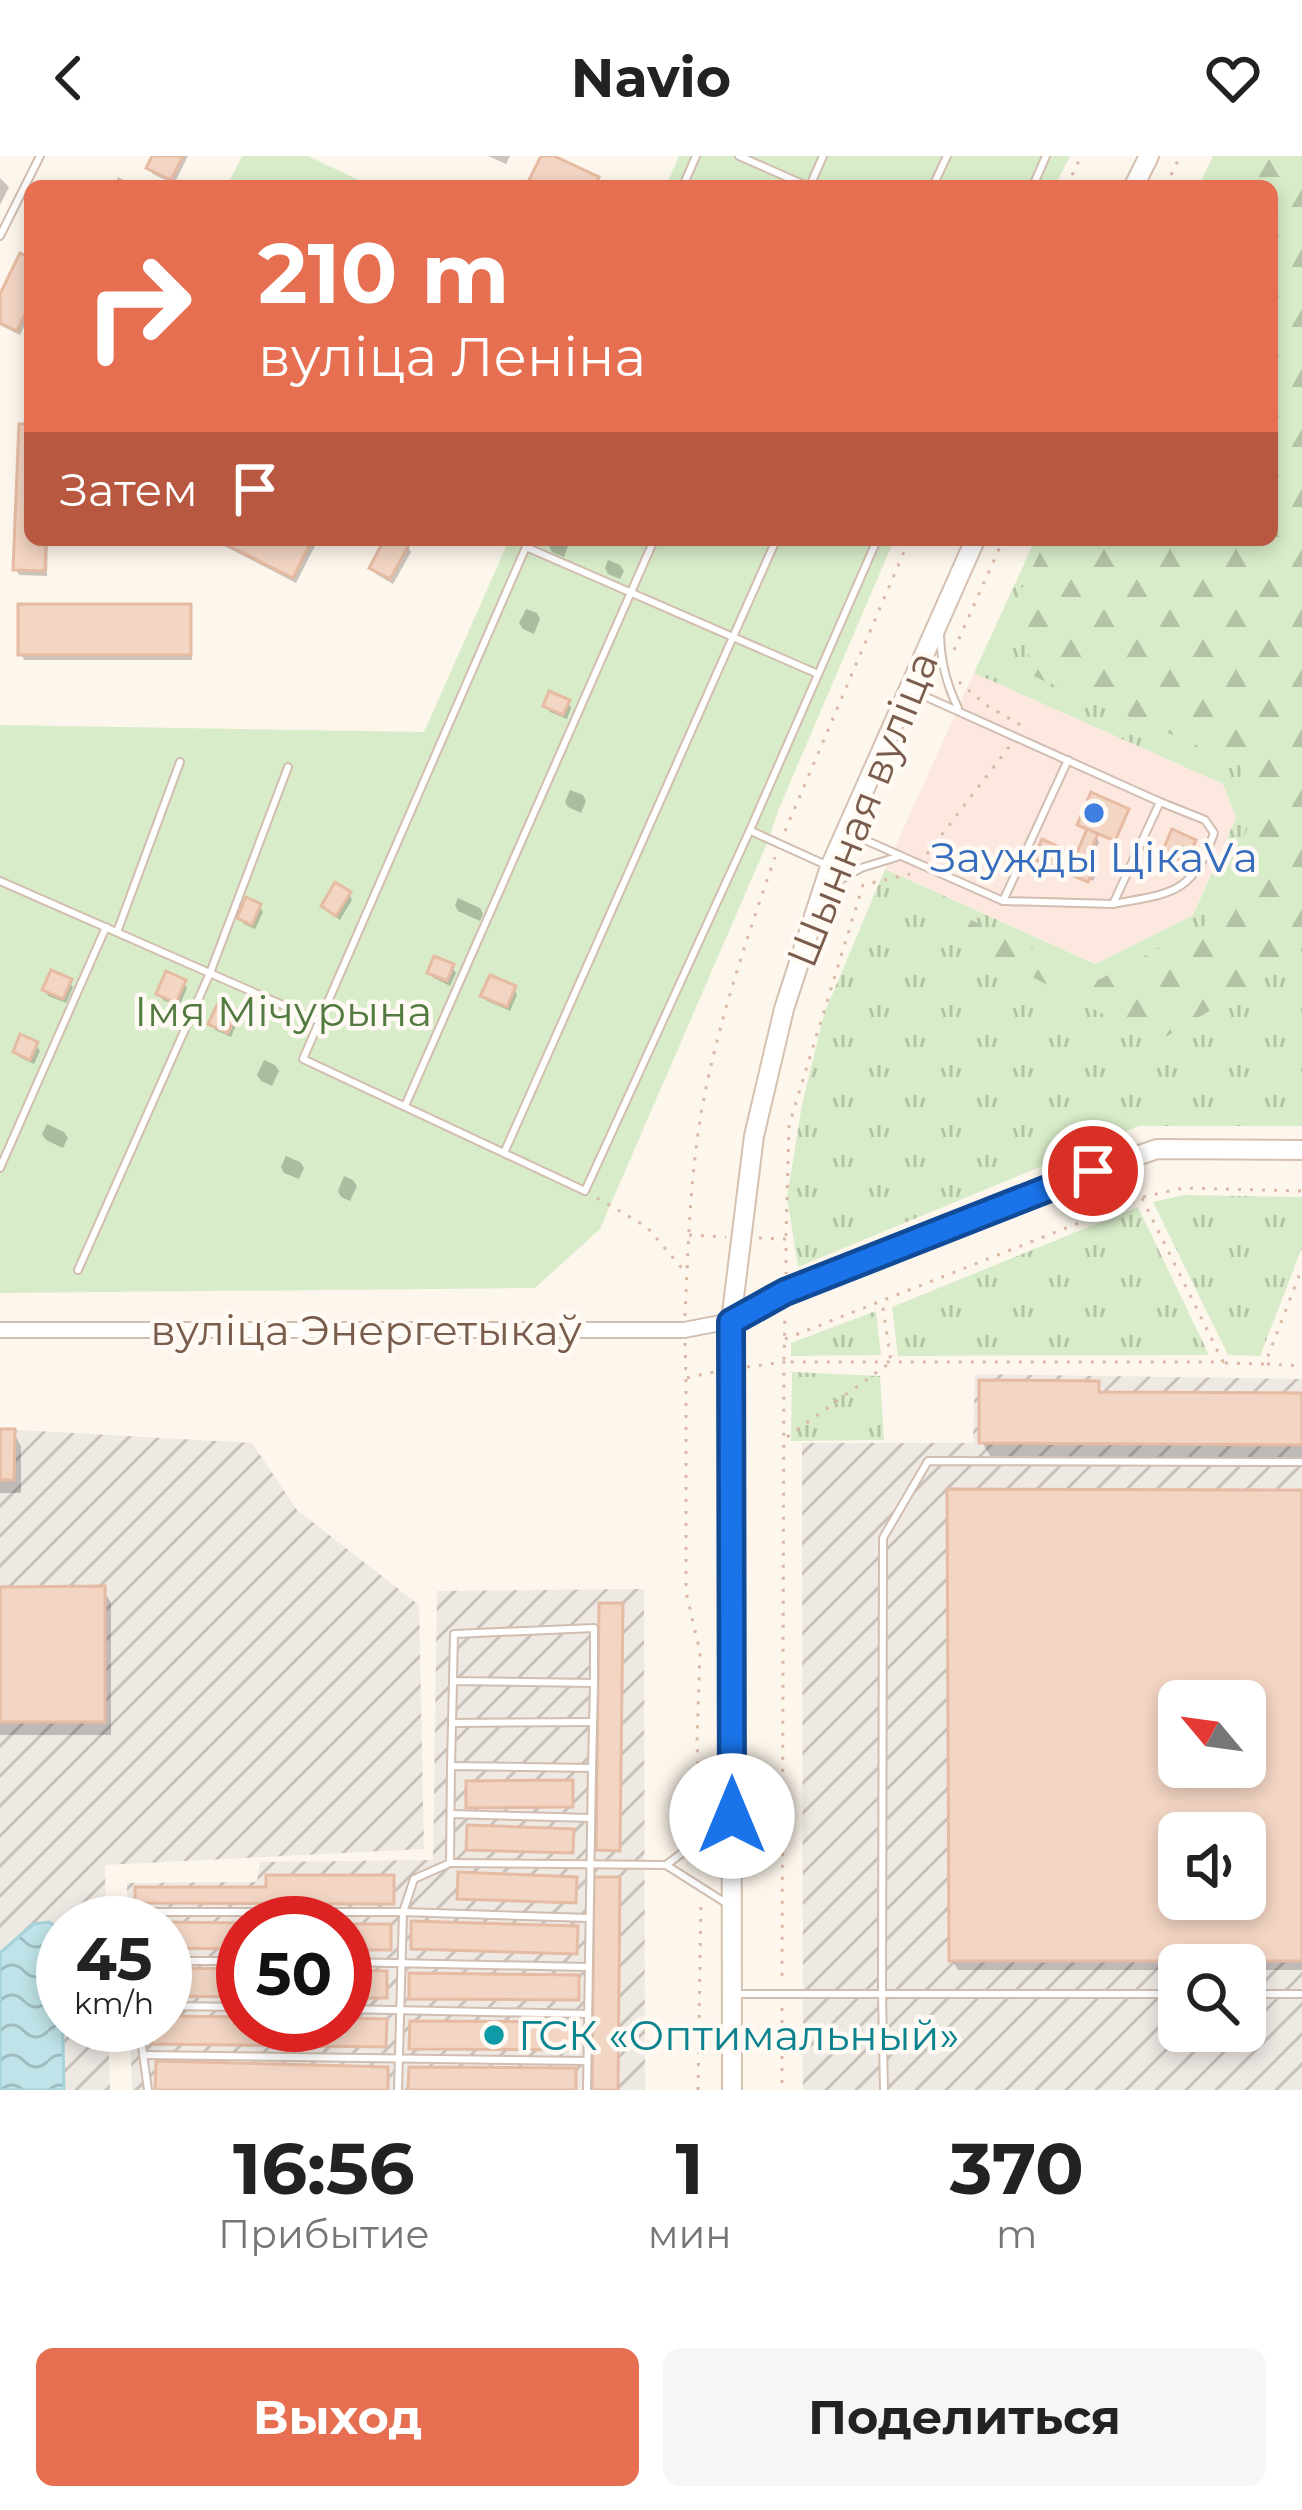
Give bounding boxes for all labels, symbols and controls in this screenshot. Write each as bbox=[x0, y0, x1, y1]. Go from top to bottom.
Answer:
icon: back bbox=[36, 45, 102, 111]
text: Navio bbox=[571, 45, 731, 111]
icon: heart bbox=[1200, 45, 1266, 111]
text: 210 m bbox=[258, 222, 509, 324]
icon: right bbox=[60, 228, 216, 384]
text: вуліца Леніна bbox=[258, 324, 646, 390]
icon: arrive bbox=[222, 456, 288, 522]
text: Затем bbox=[60, 462, 198, 517]
street label: Шынная вуліца bbox=[775, 644, 949, 974]
marker: Заужды ЦікаVа bbox=[1081, 800, 1107, 826]
place label: Заужды ЦікаVа bbox=[930, 831, 1258, 883]
park label: Імя Мічурына bbox=[134, 985, 432, 1037]
pin bbox=[1042, 1120, 1144, 1222]
icon: arrive bbox=[1060, 1138, 1126, 1204]
street label: вуліца Энергетыкаў bbox=[150, 1304, 582, 1356]
north arrow bbox=[1158, 1680, 1266, 1788]
map controls bbox=[1158, 1680, 1266, 2052]
position arrow bbox=[669, 1753, 795, 1879]
button: sound bbox=[1158, 1812, 1266, 1920]
speed limit sign: 50 bbox=[216, 1896, 372, 2052]
text: 45 bbox=[75, 1922, 153, 1995]
button: search bbox=[1158, 1944, 1266, 2052]
text: km/h bbox=[74, 1985, 154, 2022]
place label: ГСК «Оптимальный» bbox=[518, 2009, 960, 2061]
marker: ГСК «Оптимальный» bbox=[481, 2022, 507, 2048]
text: 16:56 bbox=[233, 2124, 415, 2212]
text: 1 bbox=[676, 2124, 704, 2212]
text: 370 bbox=[950, 2124, 1084, 2212]
text: Прибытие bbox=[218, 2210, 430, 2258]
text: мин bbox=[648, 2210, 732, 2258]
text: m bbox=[996, 2210, 1038, 2258]
button: Выход bbox=[36, 2348, 639, 2486]
button: Поделиться bbox=[663, 2348, 1266, 2486]

